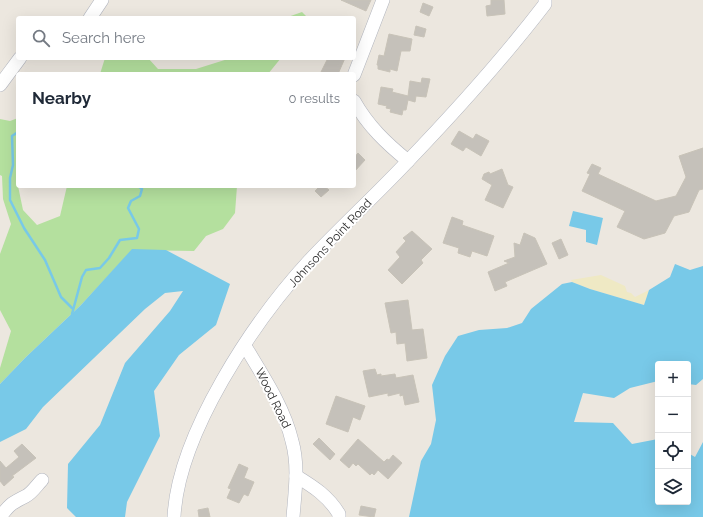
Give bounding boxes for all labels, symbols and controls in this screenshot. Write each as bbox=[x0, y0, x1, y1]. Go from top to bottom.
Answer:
search box bbox=[16, 16, 356, 60]
icon: search bbox=[30, 27, 52, 49]
text: Search here bbox=[62, 29, 145, 47]
text: Nearby bbox=[32, 88, 91, 108]
text: 0 results bbox=[289, 91, 340, 106]
street label: Johnsons Point Road bbox=[285, 196, 375, 290]
map controls bbox=[655, 361, 691, 505]
button: + bbox=[655, 361, 691, 397]
street label: Wood Road bbox=[252, 366, 294, 430]
button: − bbox=[655, 397, 691, 433]
button: locate bbox=[655, 433, 691, 469]
button: layers bbox=[655, 469, 691, 505]

